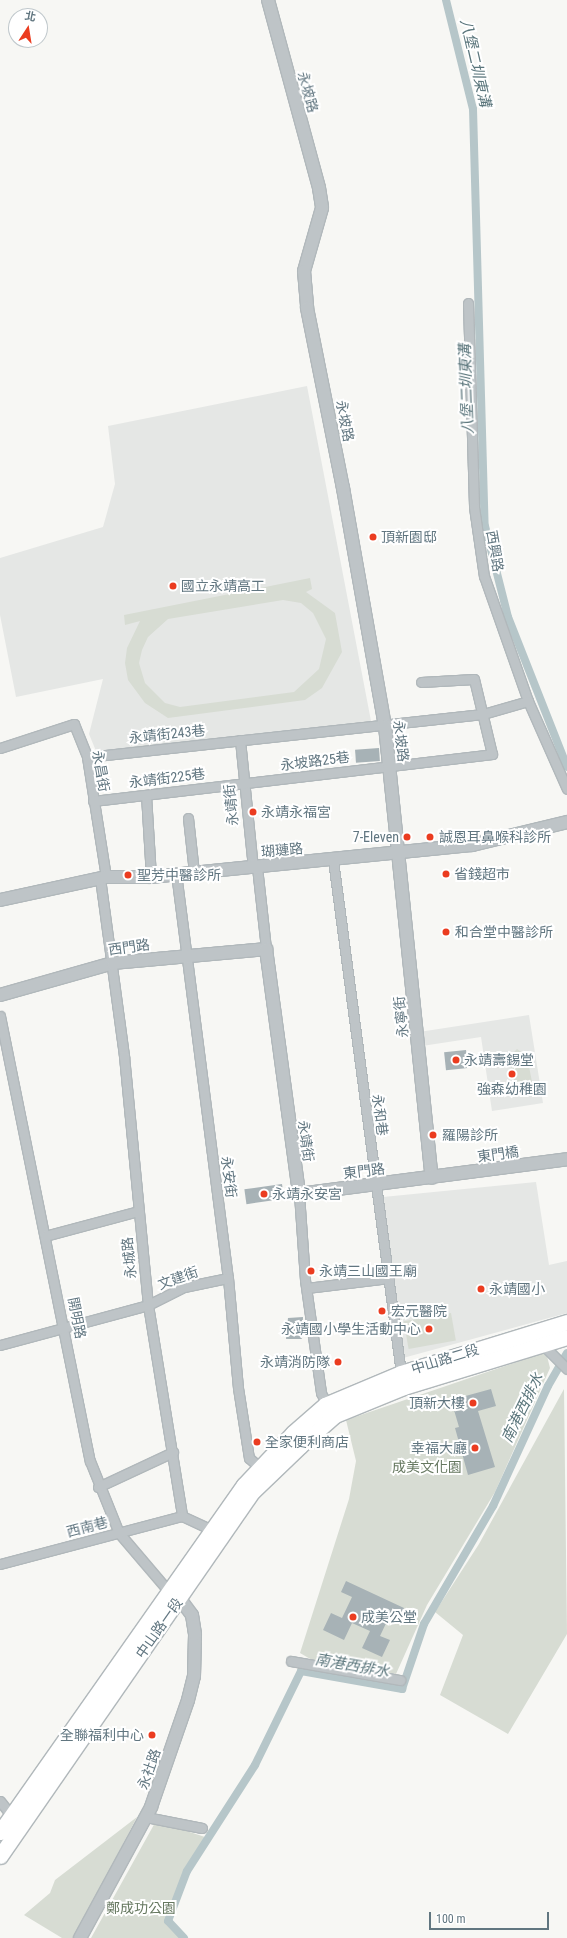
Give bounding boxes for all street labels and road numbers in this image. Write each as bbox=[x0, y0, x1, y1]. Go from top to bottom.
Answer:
street label: 永坡路 bbox=[294, 69, 322, 115]
street label: 永坡路 bbox=[333, 399, 357, 443]
street label: 西興路 bbox=[483, 529, 507, 573]
street label: 永坡路 bbox=[390, 719, 412, 763]
street label: 永靖街243巷 bbox=[128, 722, 206, 746]
street label: 永坡路25巷 bbox=[279, 748, 351, 774]
street label: 永昌街 bbox=[89, 749, 113, 793]
street label: 永靖街225巷 bbox=[128, 765, 206, 791]
street label: 永靖街 bbox=[220, 783, 242, 827]
street label: 瑚璉路 bbox=[260, 840, 304, 860]
street label: 西門路 bbox=[107, 936, 151, 958]
street label: 永寧街 bbox=[390, 995, 412, 1039]
street label: 永和巷 bbox=[369, 1093, 391, 1137]
street label: 永靖街 bbox=[295, 1119, 317, 1163]
street label: 東門橋 bbox=[476, 1143, 520, 1165]
street label: 永安街 bbox=[218, 1155, 240, 1199]
street label: 東門路 bbox=[342, 1160, 386, 1182]
street label: 永城路 bbox=[118, 1236, 140, 1280]
street label: 文建街 bbox=[155, 1263, 201, 1293]
street label: 開明路 bbox=[65, 1296, 89, 1340]
street label: 中山路二段 bbox=[409, 1341, 481, 1377]
street label: 西南巷 bbox=[65, 1513, 109, 1541]
street label: 中山路一段 bbox=[132, 1595, 186, 1661]
street label: 永社路 bbox=[134, 1746, 164, 1792]

